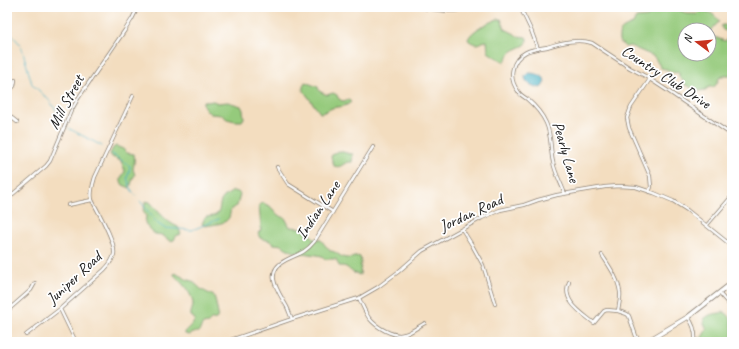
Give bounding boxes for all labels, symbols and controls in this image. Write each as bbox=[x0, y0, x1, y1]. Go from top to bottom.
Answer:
north arrow bbox=[677, 22, 717, 62]
text: N bbox=[680, 32, 696, 44]
street label: Country Club Drive bbox=[618, 41, 716, 114]
street label: Mill Street bbox=[43, 70, 89, 133]
street label: Pearly Lane bbox=[548, 119, 585, 186]
street label: Indian Lane bbox=[291, 176, 346, 243]
street label: Jordan Road bbox=[435, 189, 508, 237]
street label: Juniper Road bbox=[41, 246, 108, 309]

